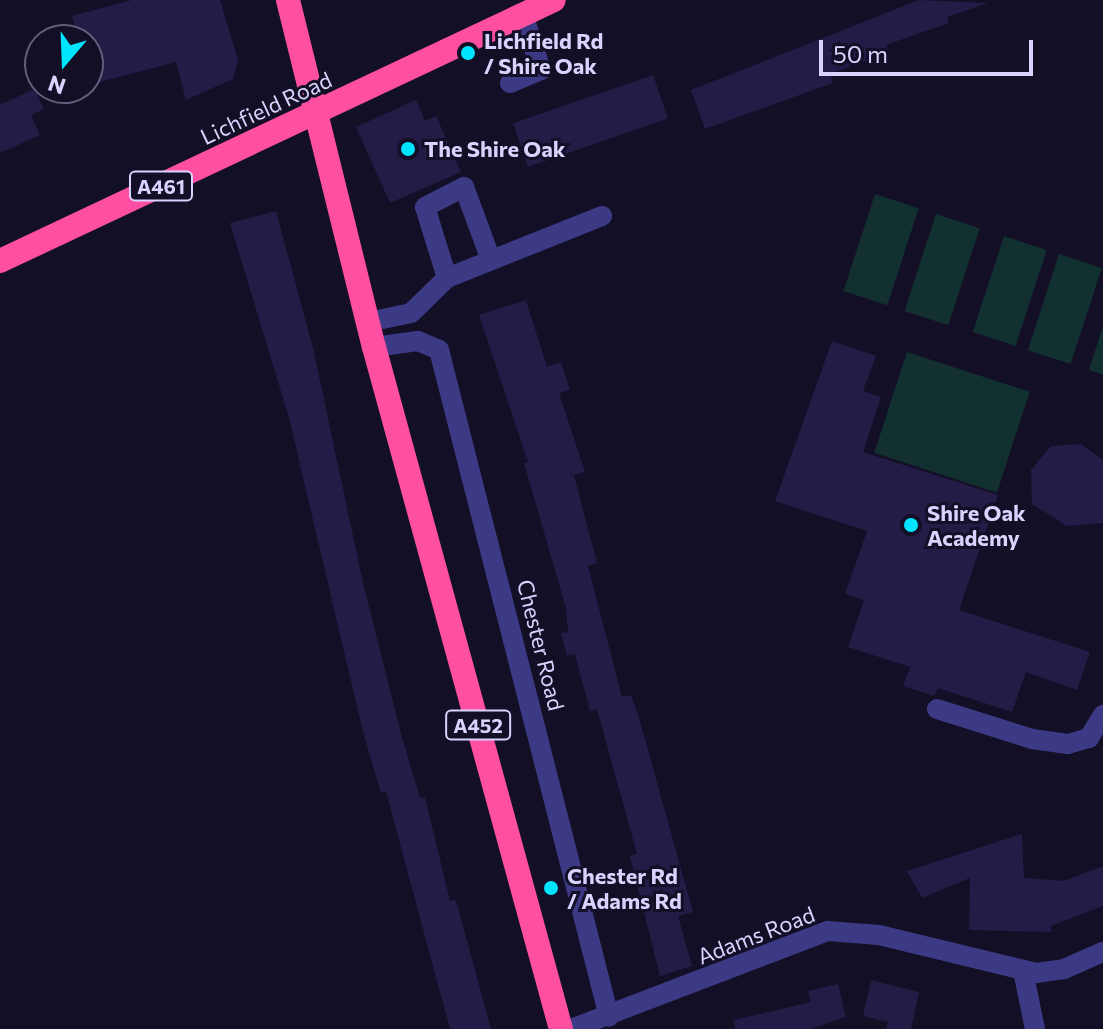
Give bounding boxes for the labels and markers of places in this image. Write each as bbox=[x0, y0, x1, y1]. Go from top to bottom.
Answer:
place label: Lichfield Rd / Shire Oak bbox=[484, 27, 603, 78]
marker: Lichfield Rd / Shire Oak bbox=[459, 44, 477, 62]
place label: The Shire Oak bbox=[424, 136, 565, 162]
marker: The Shire Oak bbox=[399, 140, 417, 158]
place label: Shire Oak Academy bbox=[927, 499, 1026, 550]
marker: Shire Oak Academy bbox=[902, 516, 920, 534]
place label: Chester Rd / Adams Rd bbox=[567, 862, 682, 914]
marker: Chester Rd / Adams Rd bbox=[542, 879, 560, 897]

